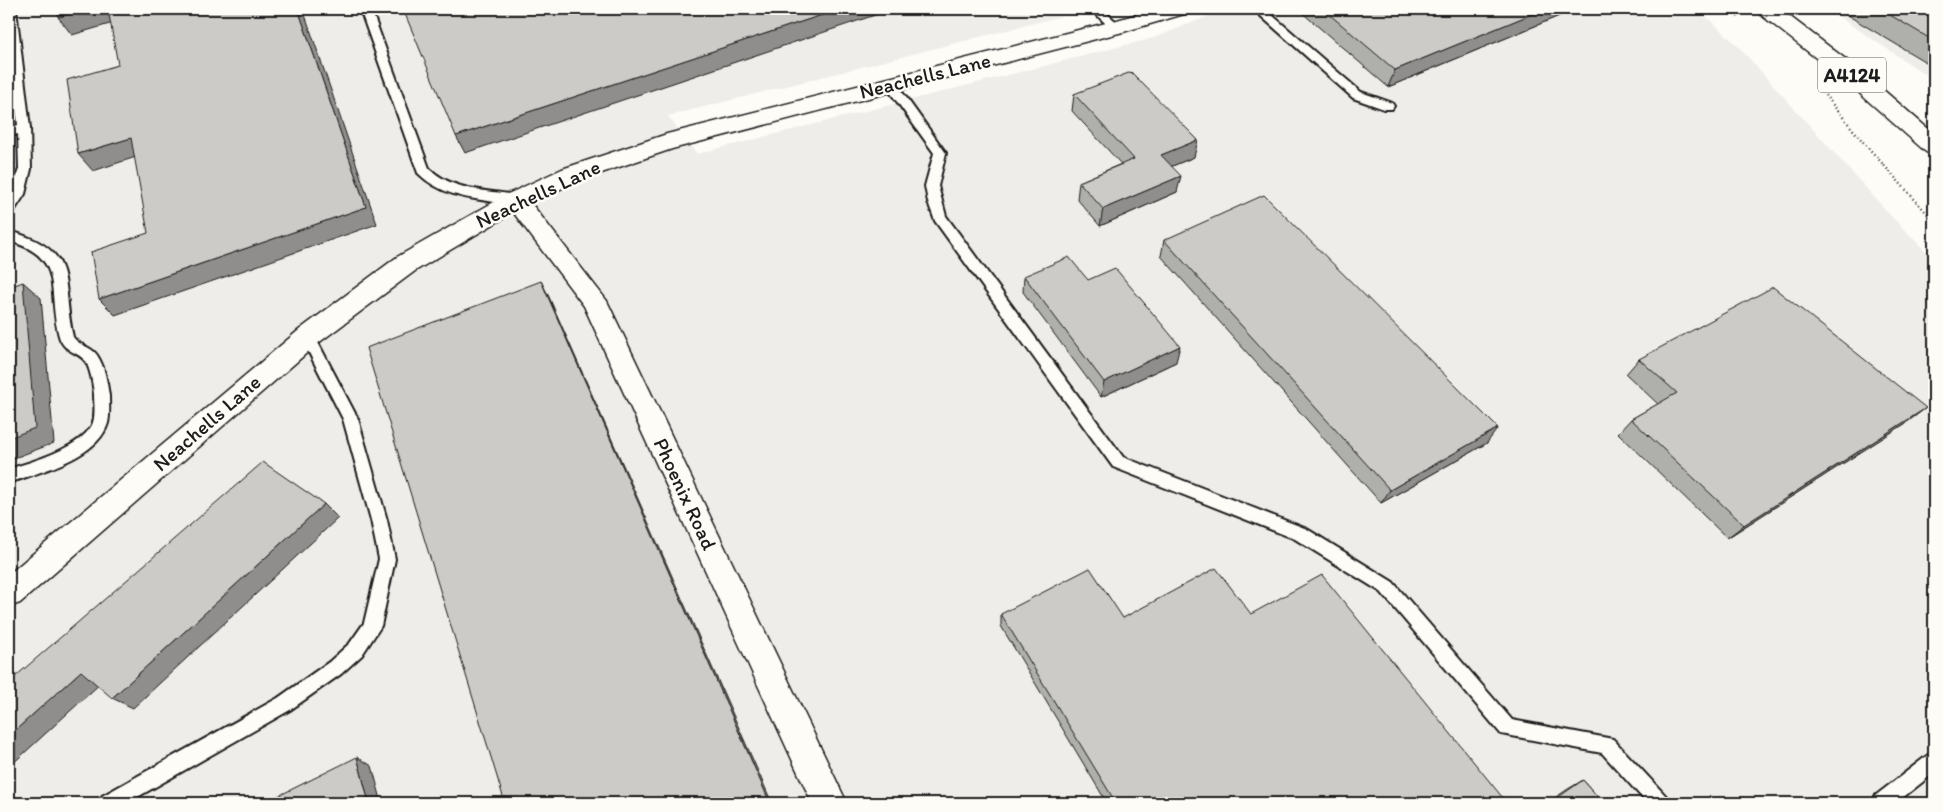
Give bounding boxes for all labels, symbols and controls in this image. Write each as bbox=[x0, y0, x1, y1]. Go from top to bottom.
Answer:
street label: Neachells Lane bbox=[857, 47, 993, 104]
road number: A4124 bbox=[1818, 58, 1886, 92]
street label: Neachells Lane bbox=[472, 154, 604, 233]
street label: Neachells Lane bbox=[148, 369, 266, 476]
street label: Phoenix Road bbox=[649, 434, 722, 554]

